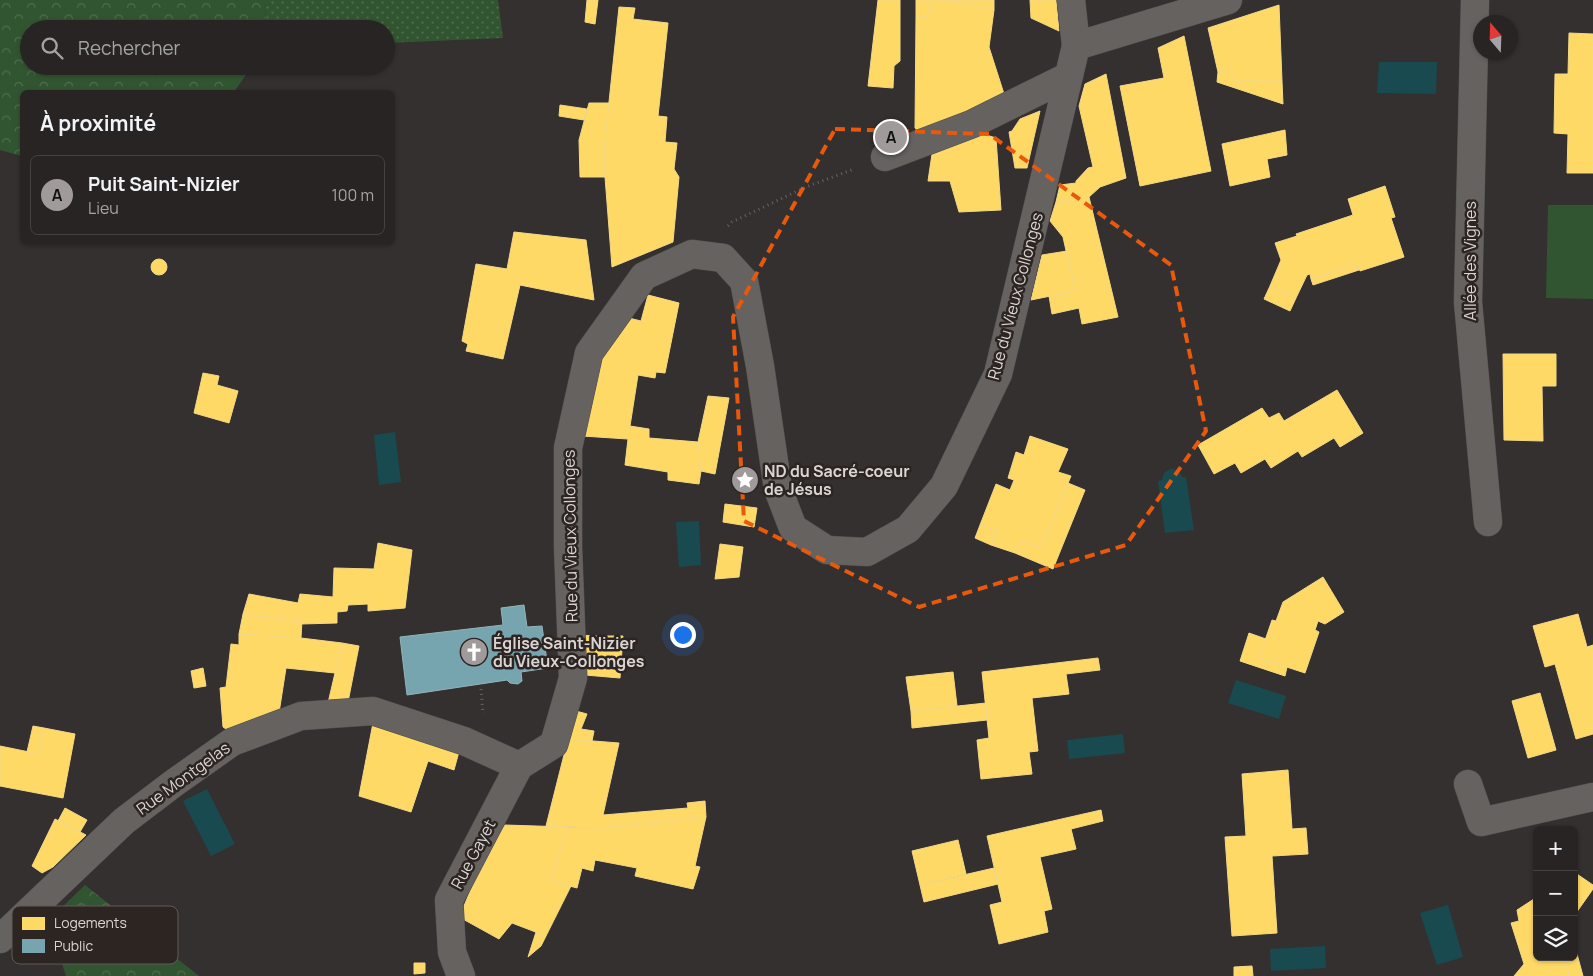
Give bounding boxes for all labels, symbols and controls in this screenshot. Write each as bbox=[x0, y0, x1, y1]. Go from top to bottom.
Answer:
north arrow bbox=[1473, 15, 1518, 60]
search box bbox=[20, 20, 395, 75]
icon: search bbox=[38, 34, 66, 62]
text: Rechercher bbox=[78, 35, 180, 61]
text: À proximité bbox=[40, 109, 156, 137]
pin: A bbox=[875, 118, 907, 156]
text: Puit Saint-Nizier bbox=[88, 171, 240, 197]
text: A bbox=[52, 184, 62, 206]
text: 100 m bbox=[331, 184, 374, 206]
text: Lieu bbox=[88, 197, 119, 219]
street label: Allée des Vignes bbox=[1459, 201, 1481, 321]
street label: Rue du Vieux Collonges bbox=[982, 210, 1048, 382]
street label: Rue du Vieux Collonges bbox=[557, 450, 583, 622]
place label: ND du Sacré-coeur de Jésus bbox=[764, 460, 910, 500]
place icon: ND du Sacré-coeur de Jésus bbox=[730, 465, 760, 495]
your location bbox=[670, 622, 696, 648]
place label: Église Saint-Nizier du Vieux-Collonges bbox=[493, 632, 645, 672]
church icon: Église Saint-Nizier du Vieux-Collonges bbox=[459, 637, 489, 667]
street label: Rue Montgelas bbox=[132, 737, 234, 819]
street label: Rue Gayet bbox=[446, 815, 500, 893]
map controls bbox=[1533, 826, 1578, 961]
button: + bbox=[1533, 826, 1578, 871]
button: − bbox=[1533, 871, 1578, 916]
legend bbox=[12, 906, 178, 964]
text: Logements bbox=[54, 913, 127, 932]
button: layers bbox=[1533, 916, 1578, 961]
text: Public bbox=[54, 936, 94, 955]

